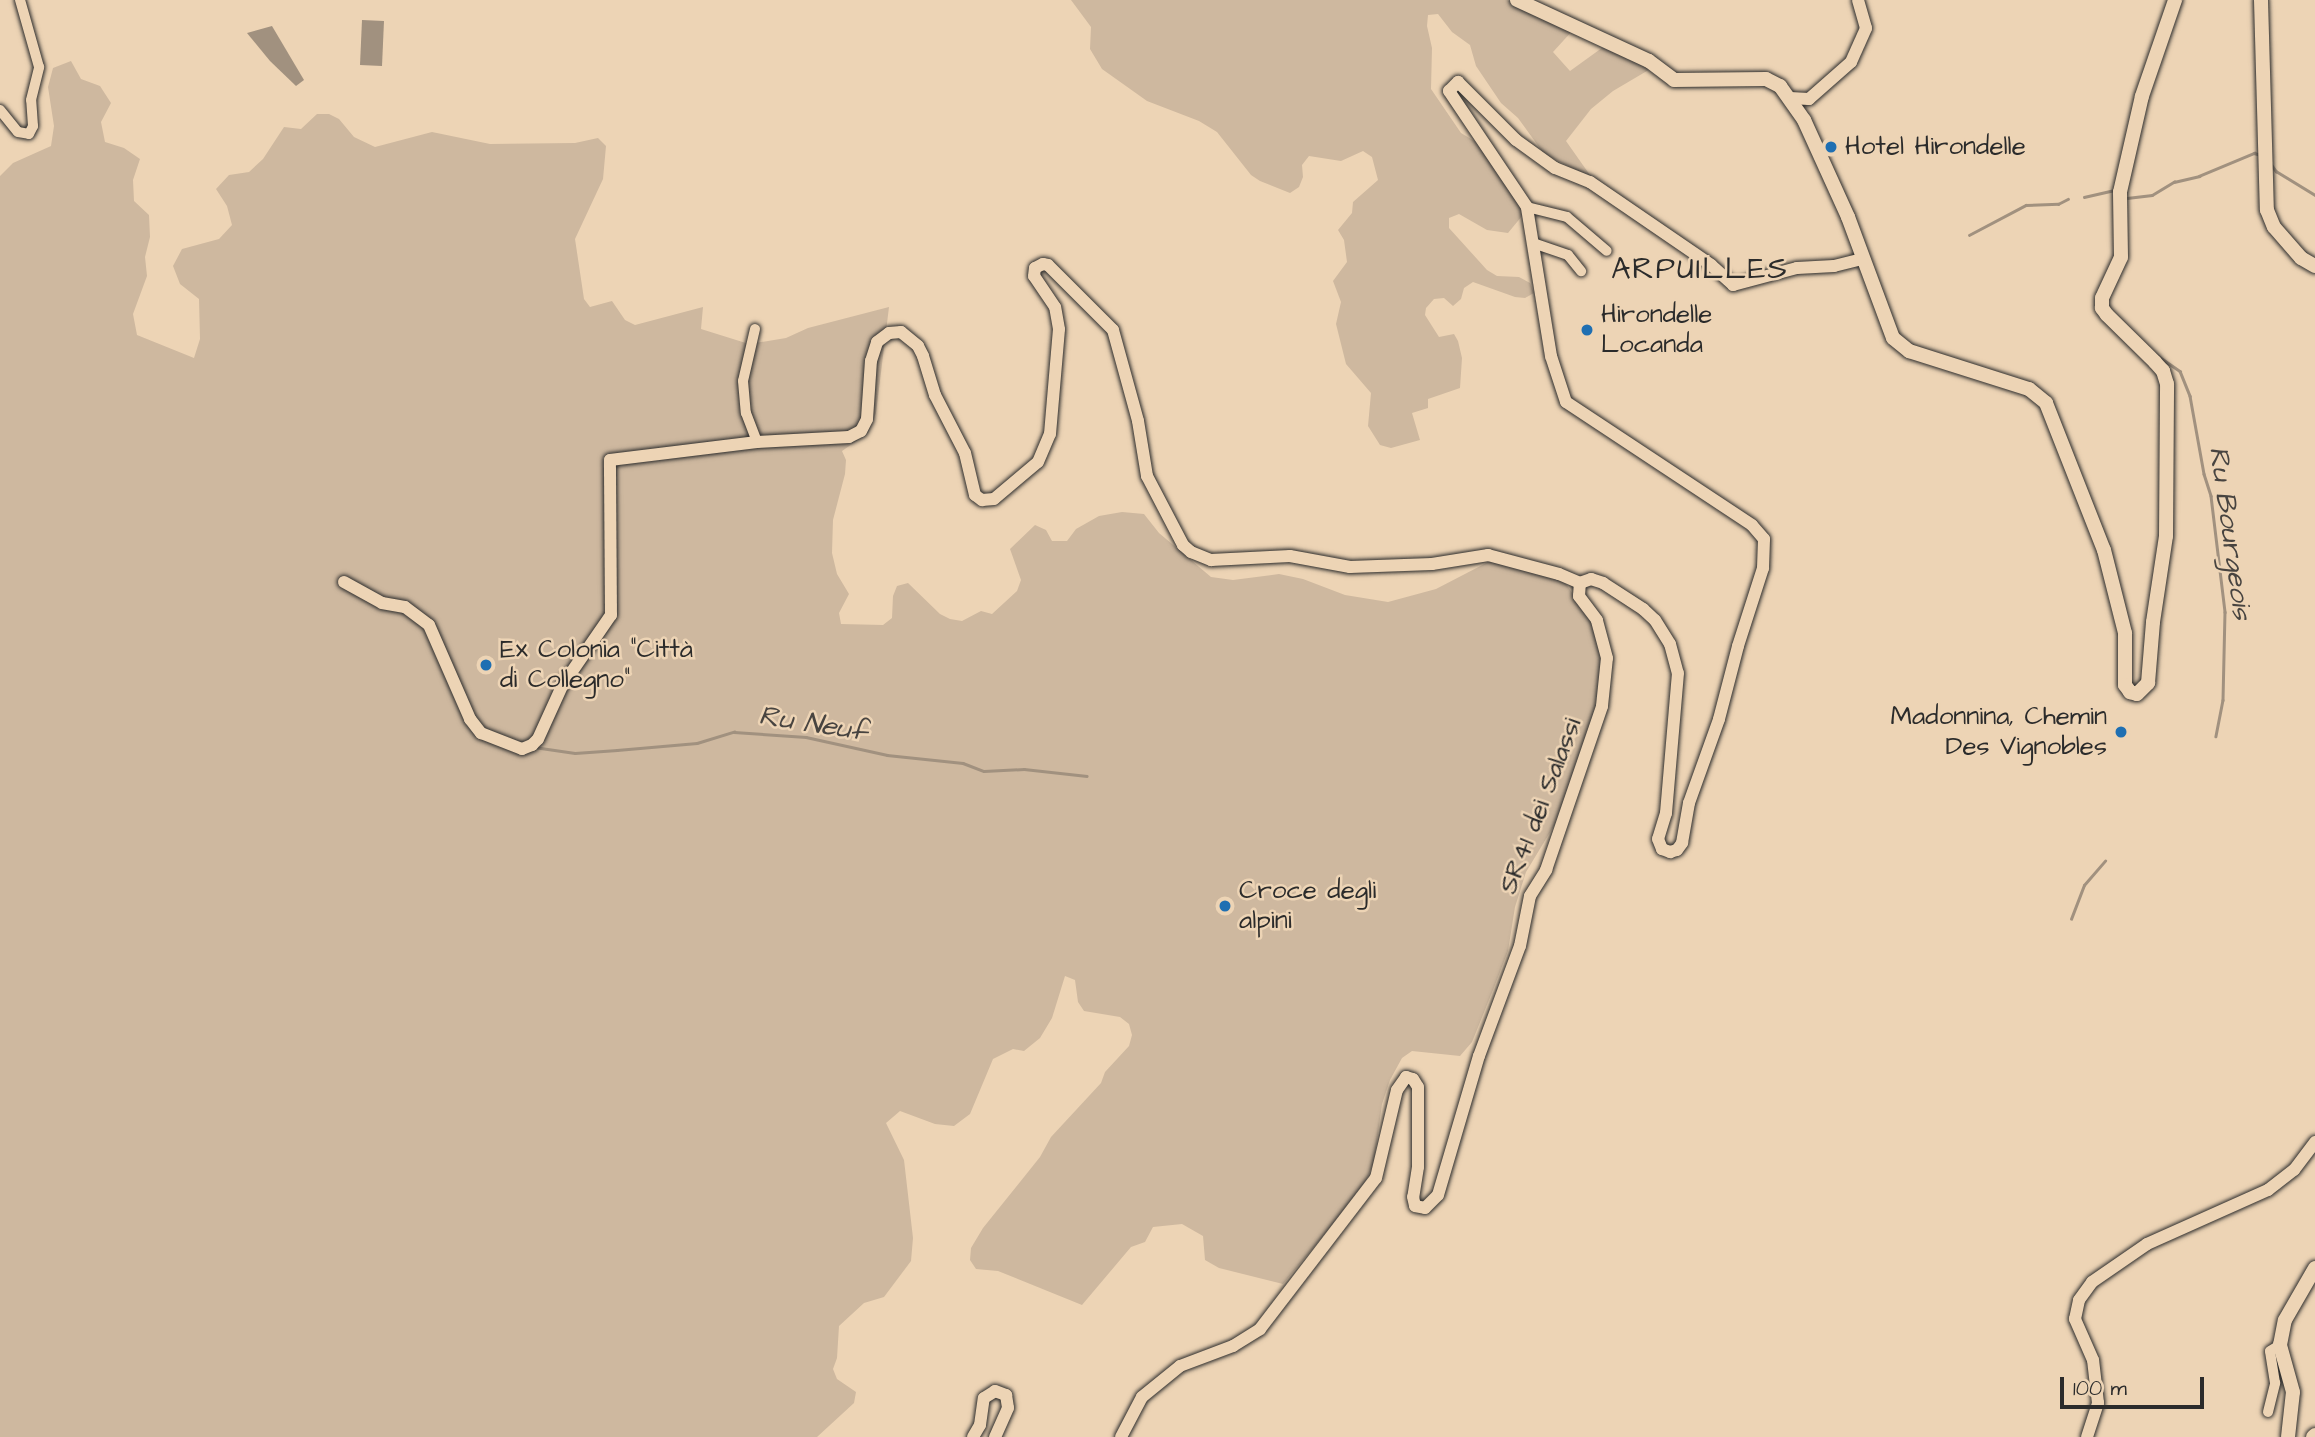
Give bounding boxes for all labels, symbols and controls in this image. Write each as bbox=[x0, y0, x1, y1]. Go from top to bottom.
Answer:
place label: Hotel Hirondelle bbox=[1845, 131, 2026, 163]
marker: Hotel Hirondelle bbox=[1823, 139, 1839, 155]
district label: ARPUILLES bbox=[1612, 251, 1788, 287]
place label: Hirondelle Locanda bbox=[1601, 299, 1712, 360]
marker: Hirondelle Locanda bbox=[1579, 322, 1595, 338]
water label: Ru Bourgeois bbox=[2201, 444, 2259, 622]
place label: Ex Colonia "Città di Collegno" bbox=[500, 634, 693, 696]
marker: Ex Colonia "Città di Collegno" bbox=[478, 657, 494, 673]
water label: Ru Neuf bbox=[757, 699, 869, 749]
place label: Madonnina, Chemin Des Vignobles bbox=[1891, 701, 2107, 762]
street label: SR41 dei Salassi bbox=[1493, 714, 1589, 898]
marker: Madonnina, Chemin Des Vignobles bbox=[2113, 724, 2129, 740]
place label: Croce degli alpini bbox=[1239, 875, 1376, 936]
marker: Croce degli alpini bbox=[1217, 898, 1233, 914]
scale bar bbox=[2063, 1364, 2206, 1408]
text: 100 m bbox=[2073, 1374, 2127, 1403]

